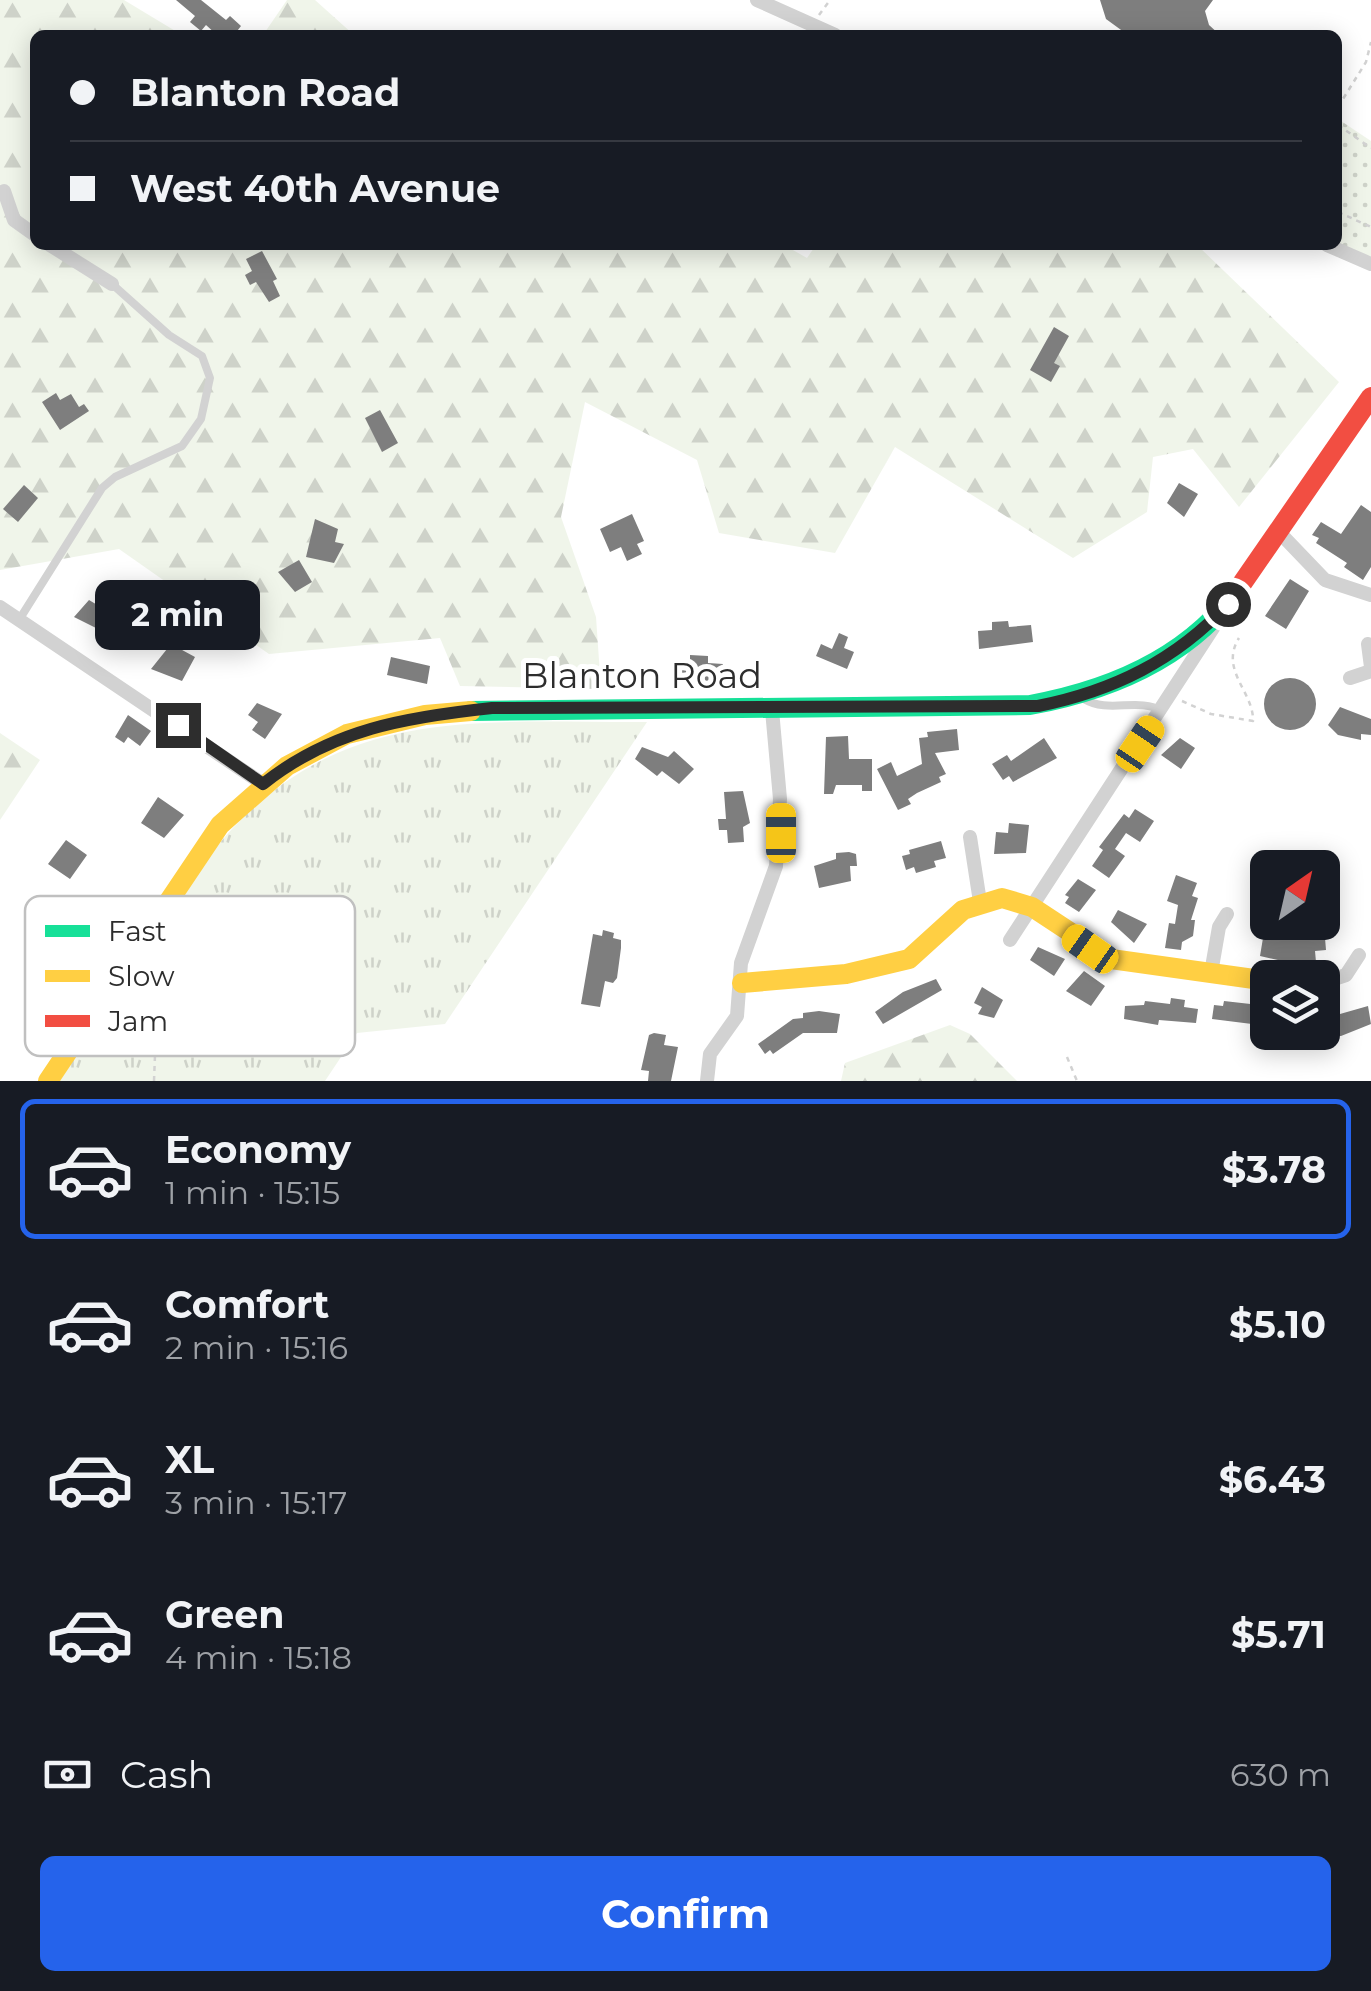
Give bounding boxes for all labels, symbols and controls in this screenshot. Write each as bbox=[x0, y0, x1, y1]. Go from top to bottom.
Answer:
text: Blanton Road bbox=[130, 69, 400, 116]
text: West 40th Avenue bbox=[130, 165, 500, 212]
callout: 2 min bbox=[96, 580, 260, 650]
route start bbox=[1206, 582, 1251, 627]
text: 2 min bbox=[131, 595, 224, 634]
street label: Blanton Road bbox=[522, 654, 762, 697]
route end bbox=[156, 703, 201, 748]
car bbox=[1111, 711, 1169, 777]
car bbox=[766, 803, 796, 863]
north arrow bbox=[1250, 850, 1340, 940]
map controls bbox=[1250, 850, 1340, 1050]
legend bbox=[25, 896, 355, 1056]
text: Fast bbox=[108, 914, 167, 948]
car bbox=[1057, 920, 1123, 978]
text: Slow bbox=[108, 959, 175, 993]
button: layers bbox=[1250, 960, 1340, 1050]
text: Jam bbox=[107, 1004, 168, 1038]
icon: car bbox=[45, 1124, 135, 1214]
text: Economy bbox=[165, 1126, 351, 1173]
text: $3.78 bbox=[1222, 1146, 1326, 1193]
text: 1 min · 15:15 bbox=[165, 1173, 340, 1212]
icon: car bbox=[45, 1279, 135, 1369]
text: Comfort bbox=[165, 1281, 329, 1328]
text: $5.10 bbox=[1229, 1301, 1326, 1348]
text: 2 min · 15:16 bbox=[165, 1328, 348, 1367]
icon: car bbox=[45, 1434, 135, 1524]
text: XL bbox=[165, 1436, 214, 1483]
text: $6.43 bbox=[1219, 1456, 1326, 1503]
text: 3 min · 15:17 bbox=[165, 1483, 347, 1522]
icon: car bbox=[45, 1589, 135, 1679]
text: Green bbox=[165, 1591, 285, 1638]
text: $5.71 bbox=[1231, 1611, 1326, 1658]
text: 4 min · 15:18 bbox=[165, 1638, 352, 1677]
icon: cash bbox=[40, 1747, 95, 1802]
text: Cash bbox=[120, 1751, 213, 1798]
text: 630 m bbox=[1230, 1755, 1331, 1794]
button: Confirm bbox=[40, 1856, 1331, 1971]

